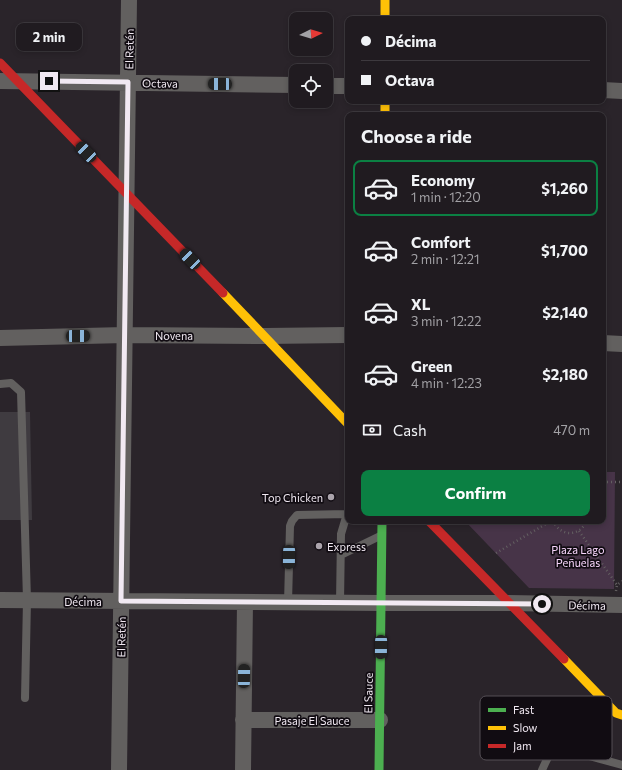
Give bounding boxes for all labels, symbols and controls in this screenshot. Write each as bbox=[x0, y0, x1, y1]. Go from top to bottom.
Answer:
north arrow bbox=[289, 12, 333, 56]
map controls bbox=[289, 12, 333, 108]
callout: 2 min bbox=[16, 23, 82, 51]
text: 2 min bbox=[33, 29, 65, 45]
street label: El Retén bbox=[122, 29, 136, 69]
text: Décima bbox=[385, 32, 436, 50]
button: locate bbox=[289, 64, 333, 108]
text: Octava bbox=[385, 71, 434, 89]
route end bbox=[40, 72, 58, 90]
street label: Octava bbox=[142, 76, 178, 90]
car bbox=[208, 78, 232, 90]
text: Choose a ride bbox=[361, 125, 472, 147]
car bbox=[73, 139, 99, 165]
icon: car bbox=[363, 170, 399, 206]
text: Economy bbox=[411, 171, 475, 189]
text: $1,260 bbox=[541, 179, 588, 197]
text: 1 min · 12:20 bbox=[411, 189, 481, 205]
icon: car bbox=[363, 232, 399, 268]
text: Comfort bbox=[411, 233, 471, 251]
text: $1,700 bbox=[541, 241, 588, 259]
car bbox=[177, 246, 203, 272]
text: 2 min · 12:21 bbox=[411, 251, 479, 267]
icon: car bbox=[363, 294, 399, 330]
text: XL bbox=[411, 295, 430, 313]
text: $2,140 bbox=[542, 303, 588, 321]
text: 3 min · 12:22 bbox=[411, 313, 481, 329]
street label: Novena bbox=[155, 329, 193, 342]
car bbox=[66, 330, 90, 342]
icon: car bbox=[363, 356, 399, 392]
text: Green bbox=[411, 357, 452, 375]
text: $2,180 bbox=[542, 365, 588, 383]
text: 4 min · 12:23 bbox=[411, 375, 482, 391]
icon: cash bbox=[361, 419, 383, 441]
text: Cash bbox=[393, 421, 427, 439]
text: 470 m bbox=[553, 422, 590, 438]
button: Confirm bbox=[361, 470, 590, 516]
place label: Top Chicken bbox=[262, 491, 323, 504]
marker: Top Chicken bbox=[326, 492, 336, 502]
place label: Express bbox=[327, 540, 366, 553]
marker: Express bbox=[314, 541, 324, 551]
park label: Plaza Lago Peñuelas bbox=[551, 543, 605, 569]
car bbox=[283, 545, 295, 569]
street label: Décima bbox=[64, 595, 102, 608]
route start bbox=[533, 595, 551, 613]
street label: Décima bbox=[568, 598, 606, 612]
street label: El Retén bbox=[114, 617, 128, 657]
car bbox=[375, 635, 387, 659]
car bbox=[238, 664, 250, 688]
street label: El Sauce bbox=[361, 672, 375, 714]
legend bbox=[480, 696, 612, 760]
text: Fast bbox=[513, 703, 535, 716]
street label: Pasaje El Sauce bbox=[274, 714, 350, 727]
text: Slow bbox=[513, 721, 538, 734]
text: Jam bbox=[513, 739, 532, 753]

